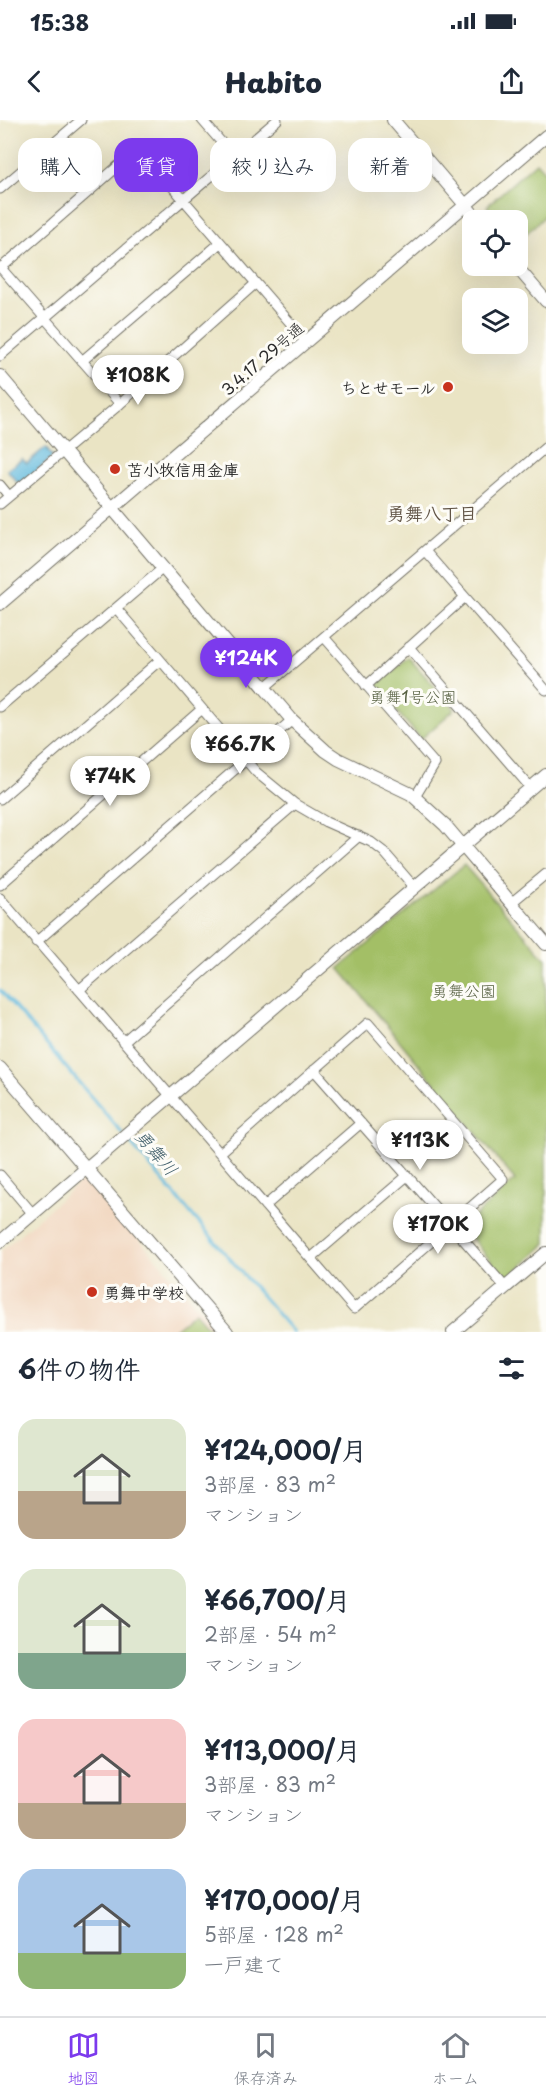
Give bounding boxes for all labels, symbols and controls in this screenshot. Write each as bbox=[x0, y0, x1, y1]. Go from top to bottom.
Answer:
text: 15:38 bbox=[30, 5, 89, 38]
text: Habito bbox=[224, 61, 322, 102]
icon: back bbox=[18, 65, 51, 98]
icon: share bbox=[495, 65, 528, 98]
chip: 購入 bbox=[18, 138, 102, 192]
chip: 賃貸 bbox=[114, 138, 198, 192]
chip: 絞り込み bbox=[210, 138, 336, 192]
chip: 新着 bbox=[348, 138, 432, 192]
map controls bbox=[462, 210, 528, 354]
button: locate bbox=[462, 210, 528, 276]
button: layers bbox=[462, 288, 528, 354]
street label: 3.4.17 29号通 bbox=[216, 315, 308, 401]
pin: ¥108K bbox=[96, 355, 180, 406]
text: ¥108K bbox=[106, 359, 170, 389]
place label: ちとせモール bbox=[341, 375, 436, 399]
marker: ちとせモール bbox=[441, 380, 455, 394]
place label: 苫小牧信用金庫 bbox=[127, 457, 239, 481]
marker: 苫小牧信用金庫 bbox=[108, 462, 122, 476]
district label: 勇舞八丁目 bbox=[387, 499, 477, 526]
pin: ¥124K bbox=[204, 638, 288, 689]
text: ¥124K bbox=[214, 642, 278, 672]
park label: 勇舞1号公園 bbox=[369, 684, 457, 708]
pin: ¥66.7K bbox=[191, 724, 289, 775]
text: ¥66.7K bbox=[205, 728, 275, 758]
pin: ¥74K bbox=[74, 756, 146, 807]
text: ¥74K bbox=[84, 760, 136, 790]
park label: 勇舞公園 bbox=[432, 978, 496, 1002]
pin: ¥113K bbox=[378, 1120, 462, 1171]
water label: 勇舞川 bbox=[129, 1123, 185, 1181]
text: ¥113K bbox=[390, 1124, 450, 1154]
pin: ¥170K bbox=[396, 1204, 480, 1255]
text: ¥170K bbox=[407, 1208, 469, 1238]
place label: 勇舞中学校 bbox=[104, 1280, 184, 1304]
marker: 勇舞中学校 bbox=[85, 1285, 99, 1299]
text: 6件の物件 bbox=[18, 1349, 140, 1388]
icon: filters bbox=[495, 1352, 528, 1385]
text: ¥124,000/月 bbox=[204, 1430, 367, 1469]
icon: home bbox=[66, 1443, 138, 1515]
text: 3部屋 · 83 m² bbox=[204, 1469, 336, 1499]
text: マンション bbox=[204, 1499, 303, 1529]
text: ¥66,700/月 bbox=[204, 1580, 351, 1619]
icon: home bbox=[66, 1593, 138, 1665]
text: 2部屋 · 54 m² bbox=[204, 1619, 337, 1649]
text: マンション bbox=[204, 1649, 303, 1679]
text: ¥113,000/月 bbox=[204, 1730, 361, 1769]
icon: home bbox=[66, 1743, 138, 1815]
text: 3部屋 · 83 m² bbox=[204, 1769, 336, 1799]
text: マンション bbox=[204, 1799, 303, 1829]
text: ¥170,000/月 bbox=[204, 1880, 365, 1919]
icon: home bbox=[66, 1893, 138, 1965]
text: 5部屋 · 128 m² bbox=[204, 1919, 344, 1949]
text: 一戸建て bbox=[204, 1949, 284, 1979]
tab: 地図 bbox=[67, 2029, 100, 2089]
tab: 保存済み bbox=[234, 2029, 298, 2089]
tab: ホーム bbox=[432, 2029, 479, 2089]

